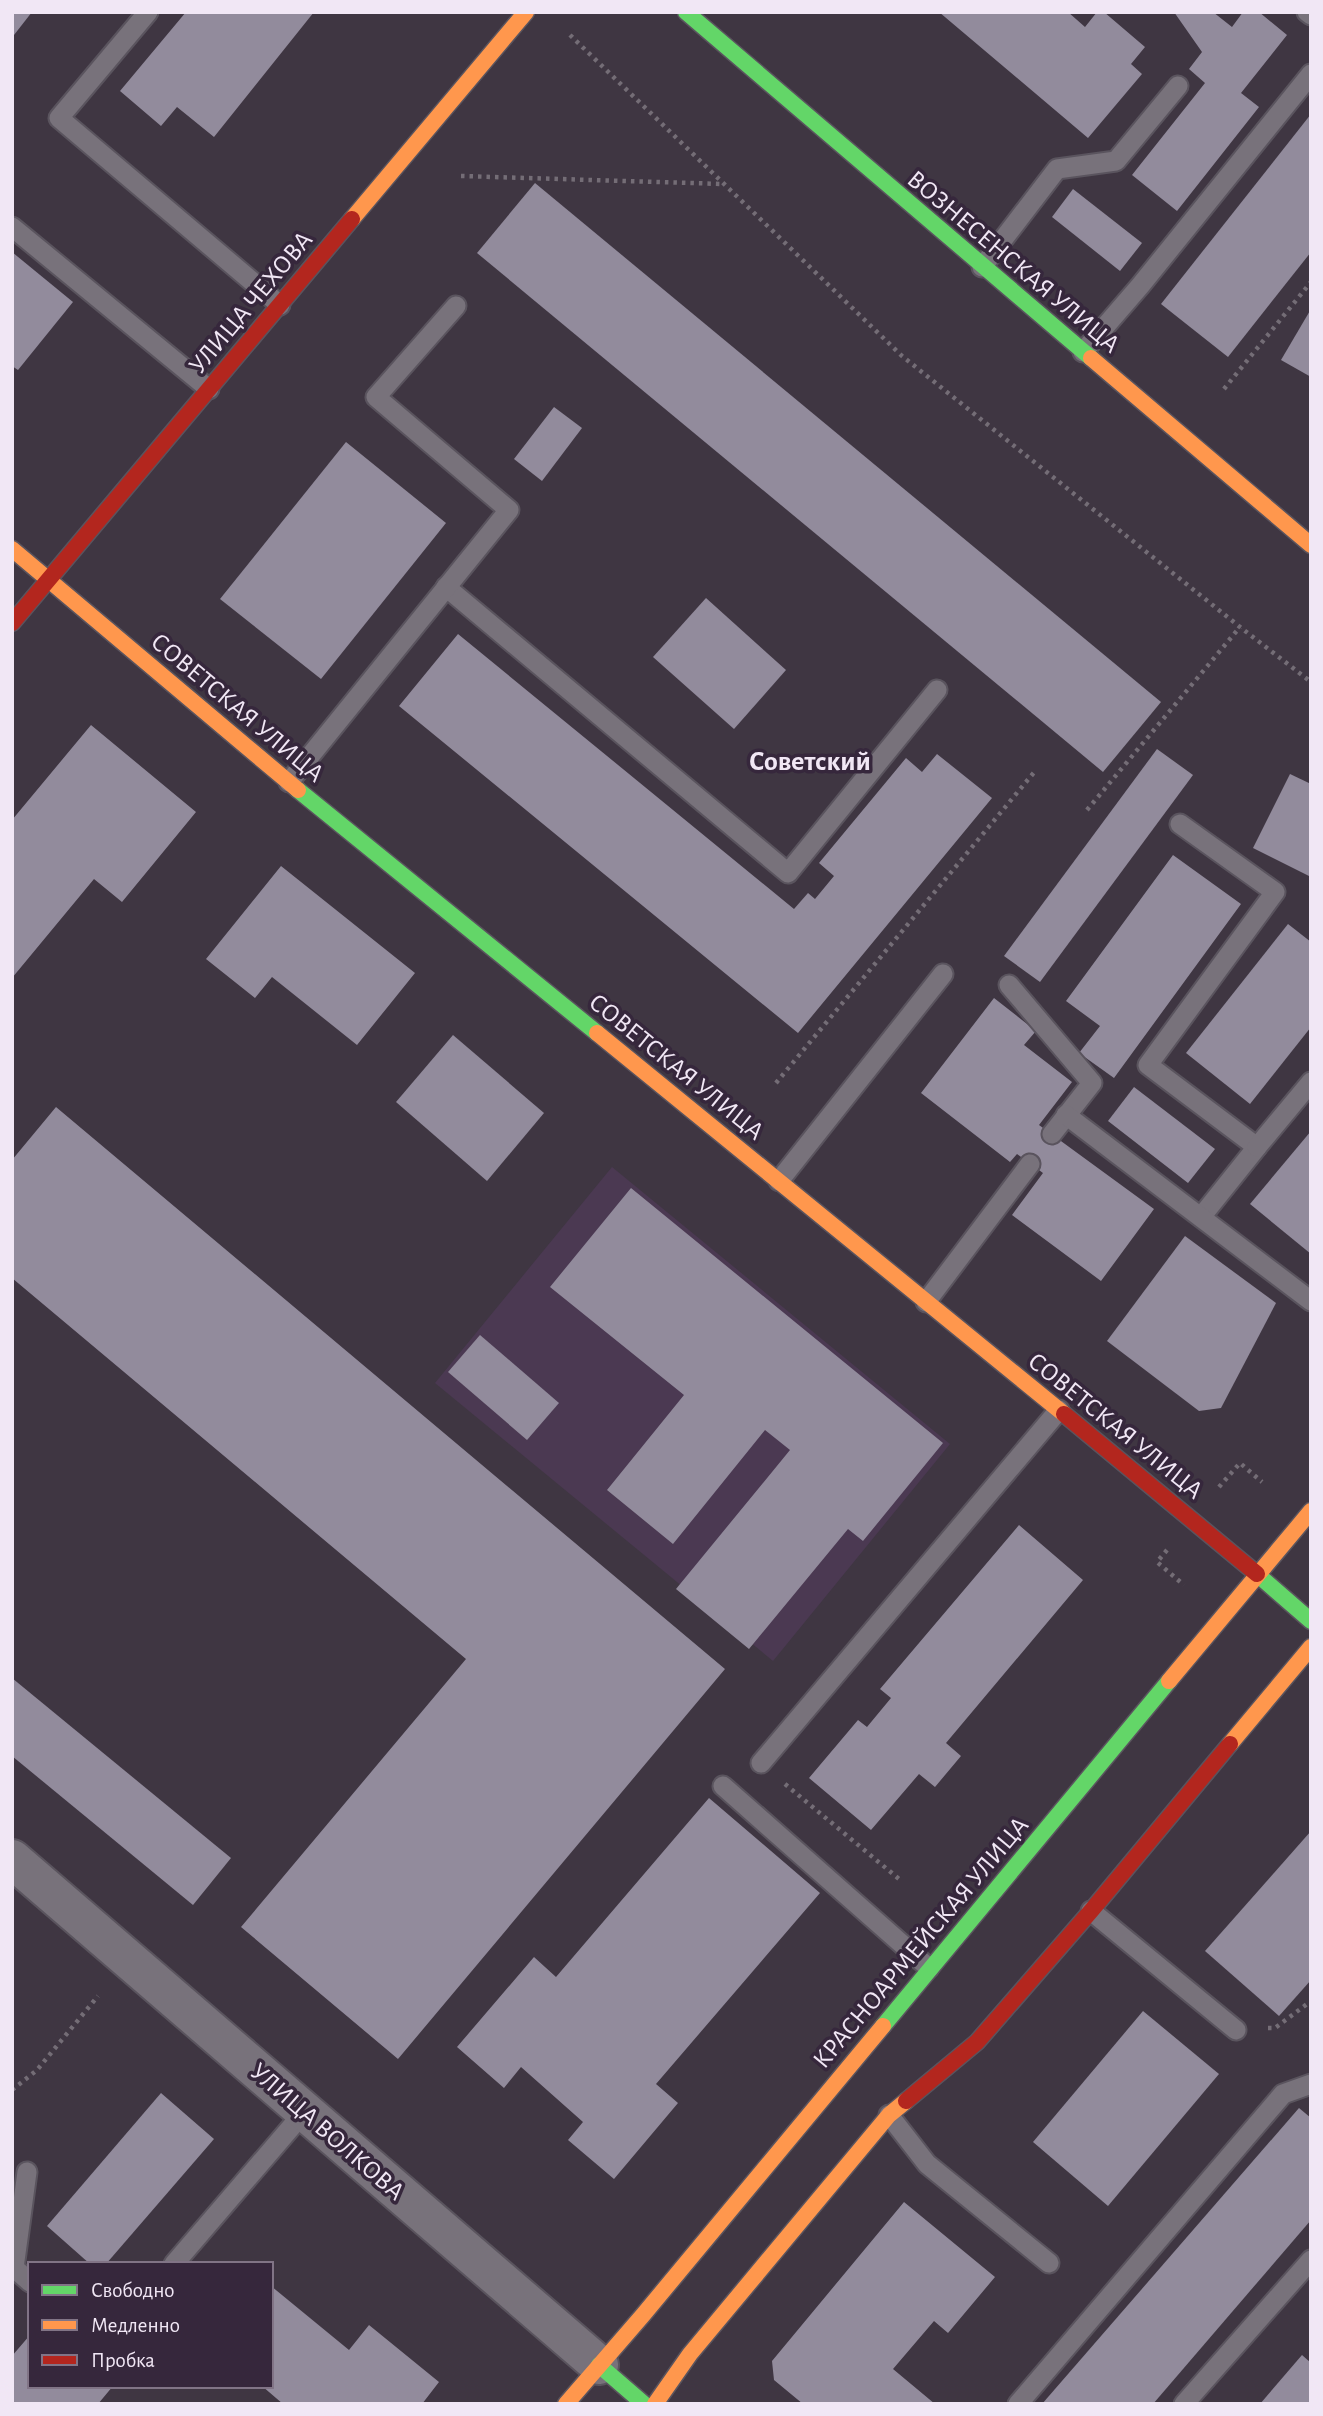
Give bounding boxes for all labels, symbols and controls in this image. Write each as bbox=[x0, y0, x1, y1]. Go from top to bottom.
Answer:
street label: ВОЗНЕСЕНСКАЯ УЛИЦА bbox=[902, 166, 1124, 358]
street label: УЛИЦА ЧЕХОВА bbox=[184, 227, 317, 379]
street label: СОВЕТСКАЯ УЛИЦА bbox=[146, 628, 329, 787]
district label: Советский bbox=[749, 748, 871, 776]
street label: СОВЕТСКАЯ УЛИЦА bbox=[584, 989, 769, 1145]
street label: СОВЕТСКАЯ УЛИЦА bbox=[1023, 1348, 1208, 1504]
street label: КРАСНОАРМЕЙСКАЯ УЛИЦА bbox=[808, 1812, 1033, 2073]
street label: УЛИЦА ВОЛКОВА bbox=[245, 2058, 409, 2205]
legend bbox=[28, 2262, 273, 2388]
text: Свободно bbox=[91, 2280, 175, 2301]
text: Медленно bbox=[91, 2315, 180, 2336]
text: Пробка bbox=[91, 2350, 155, 2371]

